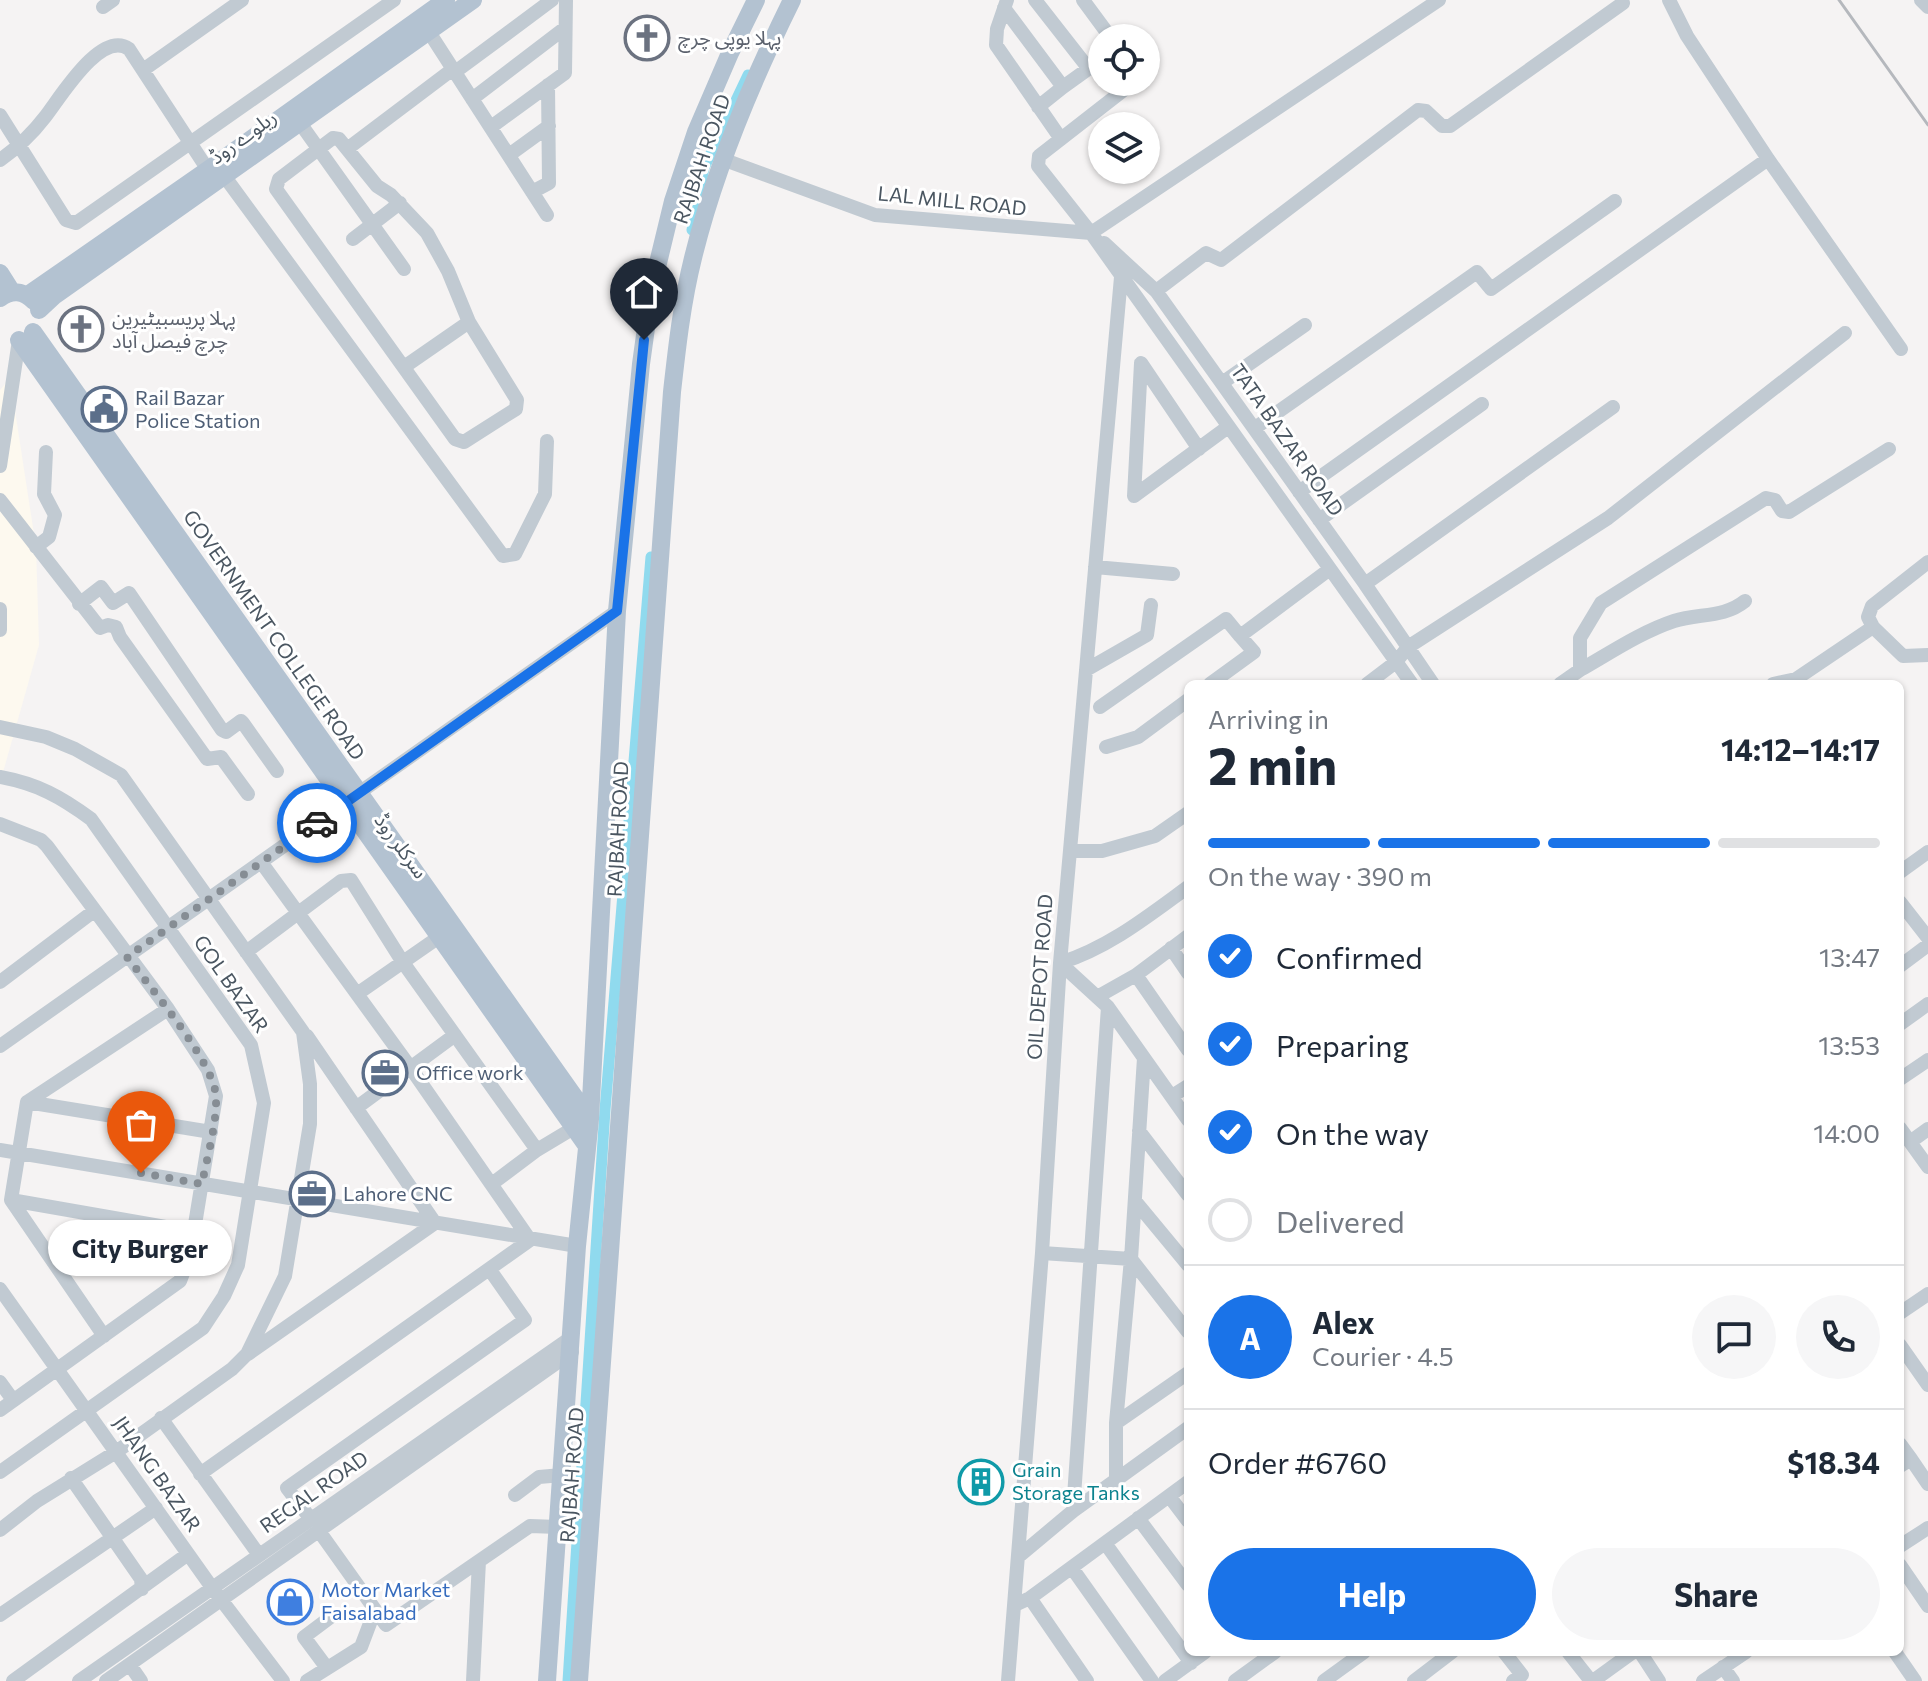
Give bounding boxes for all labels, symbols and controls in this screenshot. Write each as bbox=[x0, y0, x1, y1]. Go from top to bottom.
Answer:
church icon: پہلا یوپی چرچ bbox=[623, 14, 671, 62]
map controls bbox=[1088, 24, 1160, 184]
button: locate bbox=[1088, 24, 1160, 96]
place label: پہلا یوپی چرچ bbox=[678, 25, 781, 53]
street label: RAJBAH ROAD bbox=[668, 91, 735, 227]
street label: ریلوے روڈ bbox=[204, 104, 281, 169]
button: layers bbox=[1088, 112, 1160, 184]
street label: LAL MILL ROAD bbox=[877, 180, 1028, 220]
pin bbox=[610, 258, 678, 340]
icon: home bbox=[622, 270, 666, 314]
church icon: پہلا پریسبیٹیرین چرچ فیصل آباد bbox=[57, 305, 105, 353]
place label: پہلا پریسبیٹیرین چرچ فیصل آباد bbox=[112, 305, 236, 356]
street label: TATA BAZAR ROAD bbox=[1226, 359, 1349, 520]
public building icon: Rail Bazar Police Station bbox=[80, 385, 128, 433]
place label: Rail Bazar Police Station bbox=[135, 385, 261, 432]
street label: GOVERNMENT COLLEGE ROAD bbox=[179, 505, 371, 764]
text: Arriving in bbox=[1208, 703, 1329, 734]
text: 14:12–14:17 bbox=[1721, 730, 1880, 767]
text: 2 min bbox=[1208, 732, 1337, 796]
street label: RAJBAH ROAD bbox=[601, 760, 633, 897]
courier bbox=[277, 783, 357, 863]
icon: car bbox=[295, 801, 339, 845]
street label: سرکلر روڈ bbox=[369, 808, 433, 883]
text: On the way · 390 m bbox=[1208, 860, 1432, 891]
street label: OIL DEPOT ROAD bbox=[1021, 893, 1057, 1061]
street label: GOL BAZAR bbox=[189, 930, 274, 1037]
icon: check bbox=[1208, 934, 1252, 978]
text: Confirmed bbox=[1276, 938, 1423, 975]
text: 13:47 bbox=[1819, 941, 1880, 972]
icon: check bbox=[1208, 1022, 1252, 1066]
text: Preparing bbox=[1276, 1026, 1409, 1063]
text: 13:53 bbox=[1818, 1029, 1880, 1060]
office icon: Office work bbox=[361, 1049, 409, 1097]
place label: Office work bbox=[416, 1060, 524, 1084]
pin bbox=[107, 1091, 175, 1173]
icon: bag bbox=[119, 1103, 163, 1147]
icon: check bbox=[1208, 1110, 1252, 1154]
text: On the way bbox=[1276, 1114, 1429, 1151]
text: 14:00 bbox=[1813, 1117, 1880, 1148]
office icon: Lahore CNC bbox=[288, 1170, 336, 1218]
place label: Lahore CNC bbox=[343, 1181, 453, 1205]
text: Delivered bbox=[1276, 1202, 1405, 1239]
callout: City Burger bbox=[49, 1221, 233, 1277]
text: City Burger bbox=[72, 1232, 208, 1263]
button: chat bbox=[1692, 1295, 1776, 1379]
button: phone bbox=[1796, 1295, 1880, 1379]
text: Alex bbox=[1312, 1303, 1375, 1340]
text: A bbox=[1239, 1319, 1261, 1356]
text: Courier · 4.5 bbox=[1312, 1340, 1454, 1371]
street label: RAJBAH ROAD bbox=[554, 1406, 588, 1544]
street label: JHANG BAZAR bbox=[109, 1411, 206, 1536]
text: Order #6760 bbox=[1208, 1443, 1387, 1480]
text: $18.34 bbox=[1787, 1443, 1880, 1480]
street label: REGAL ROAD bbox=[255, 1445, 372, 1537]
place label: Grain Storage Tanks bbox=[1012, 1457, 1140, 1504]
building icon: Grain Storage Tanks bbox=[957, 1458, 1005, 1506]
button: Help bbox=[1208, 1548, 1536, 1640]
button: Share bbox=[1552, 1548, 1880, 1640]
place label: Motor Market Faisalabad bbox=[321, 1577, 450, 1624]
shop icon: Motor Market Faisalabad bbox=[266, 1578, 314, 1626]

